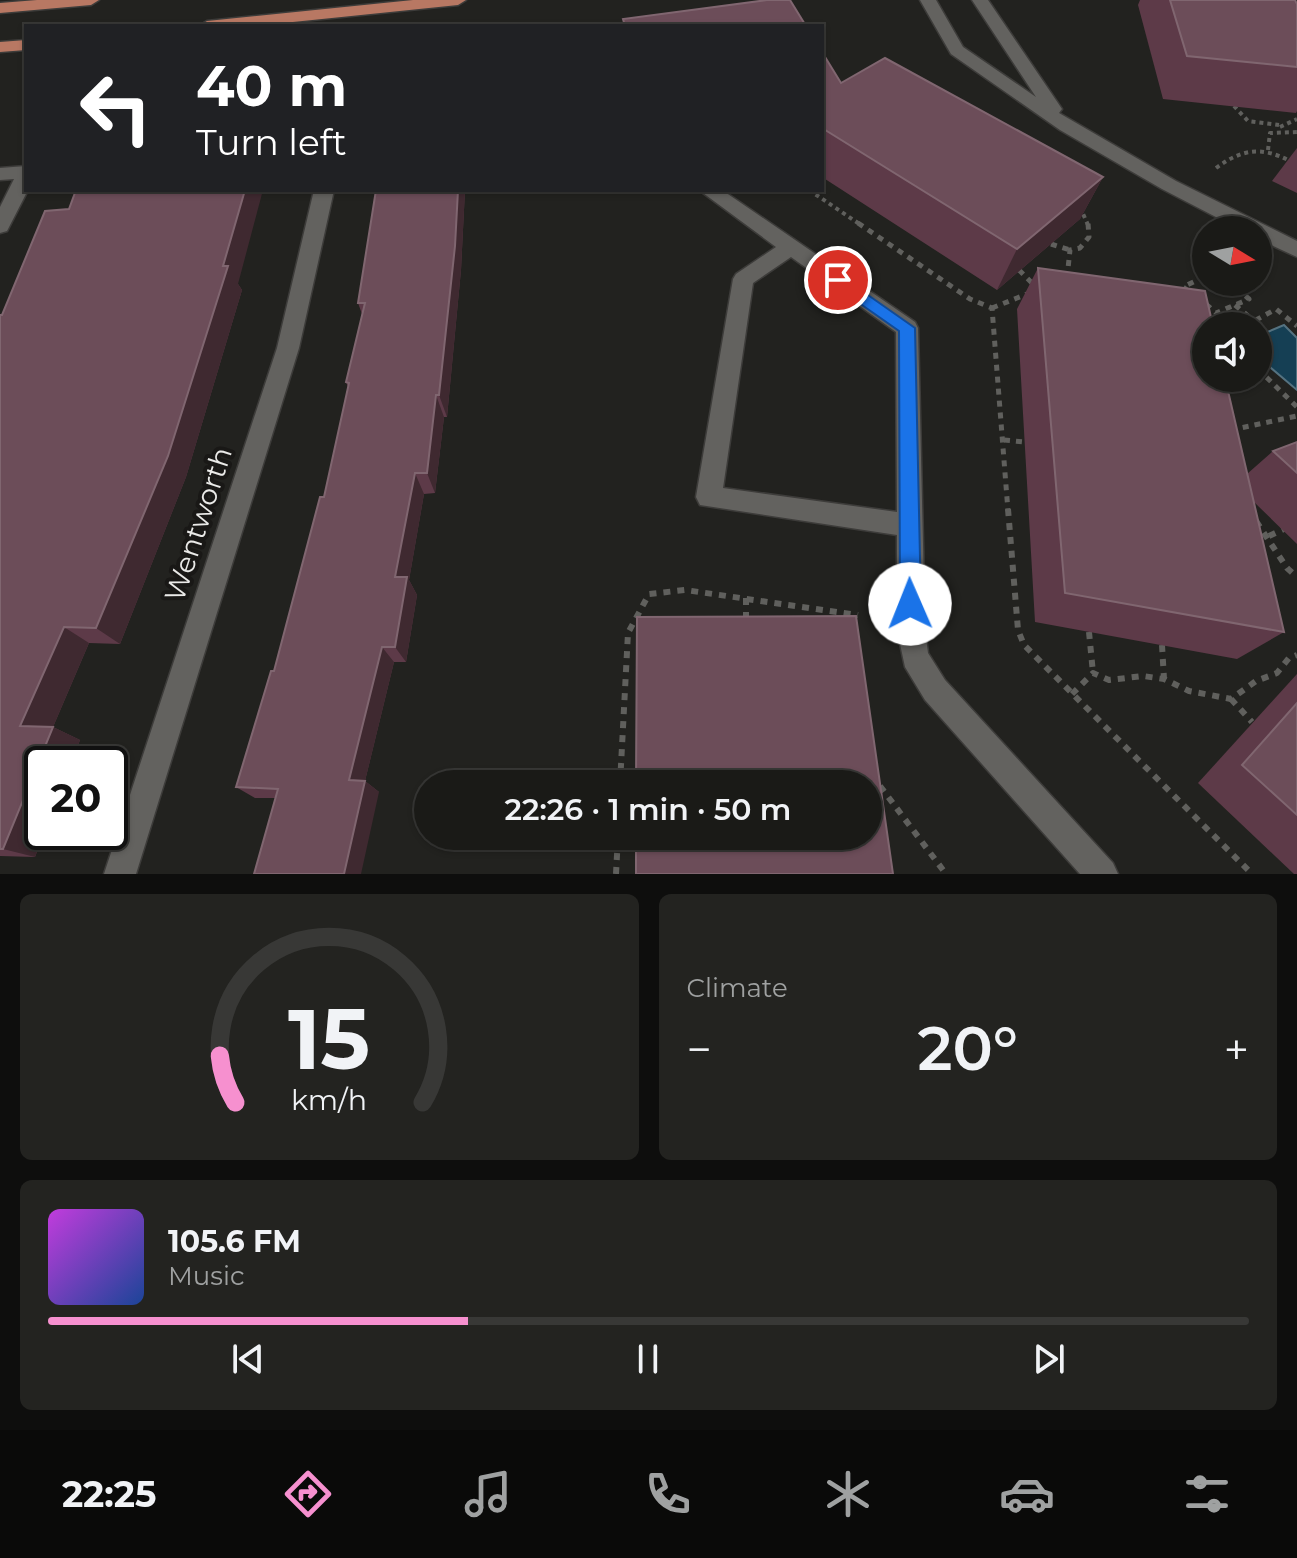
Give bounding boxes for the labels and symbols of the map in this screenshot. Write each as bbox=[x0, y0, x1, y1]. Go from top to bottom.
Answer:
north arrow bbox=[1192, 216, 1272, 296]
pin bbox=[804, 246, 872, 314]
street label: Wentworth bbox=[157, 443, 239, 605]
position arrow bbox=[868, 562, 952, 646]
speed limit sign: 20 bbox=[24, 746, 128, 850]

